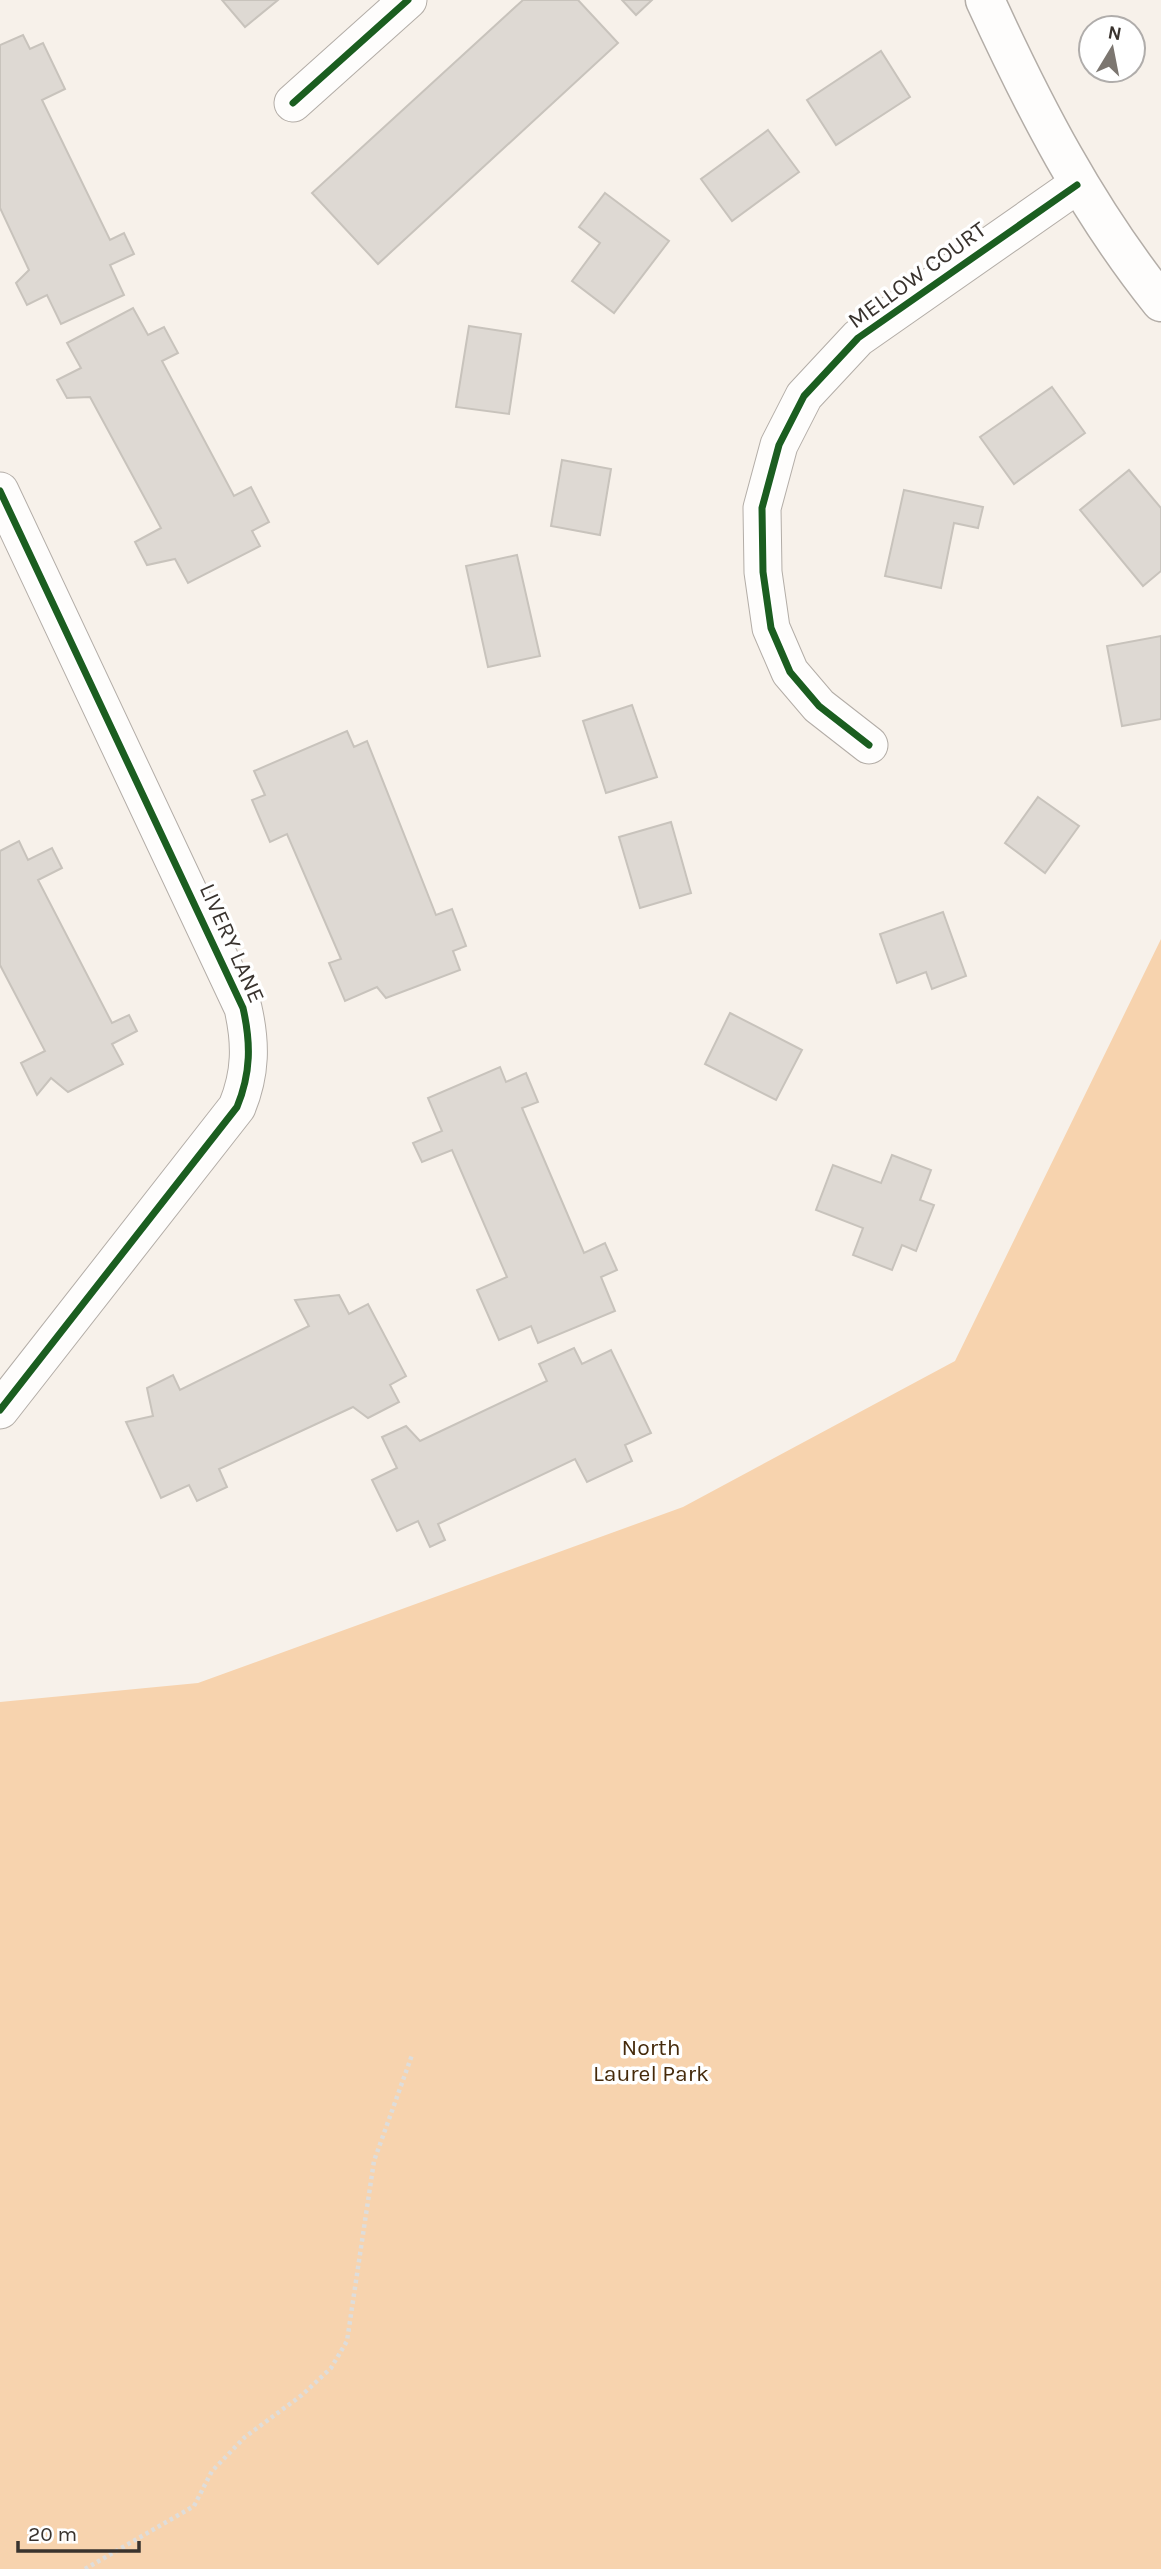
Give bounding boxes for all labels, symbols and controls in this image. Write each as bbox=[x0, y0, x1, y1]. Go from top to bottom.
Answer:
north arrow bbox=[1077, 14, 1147, 84]
text: N bbox=[1106, 21, 1123, 45]
street label: MELLOW COURT bbox=[843, 215, 992, 334]
street label: LIVERY LANE bbox=[194, 879, 270, 1007]
park label: North Laurel Park bbox=[593, 2034, 709, 2087]
scale bar bbox=[18, 2510, 138, 2554]
text: 20 m bbox=[28, 2522, 77, 2546]

